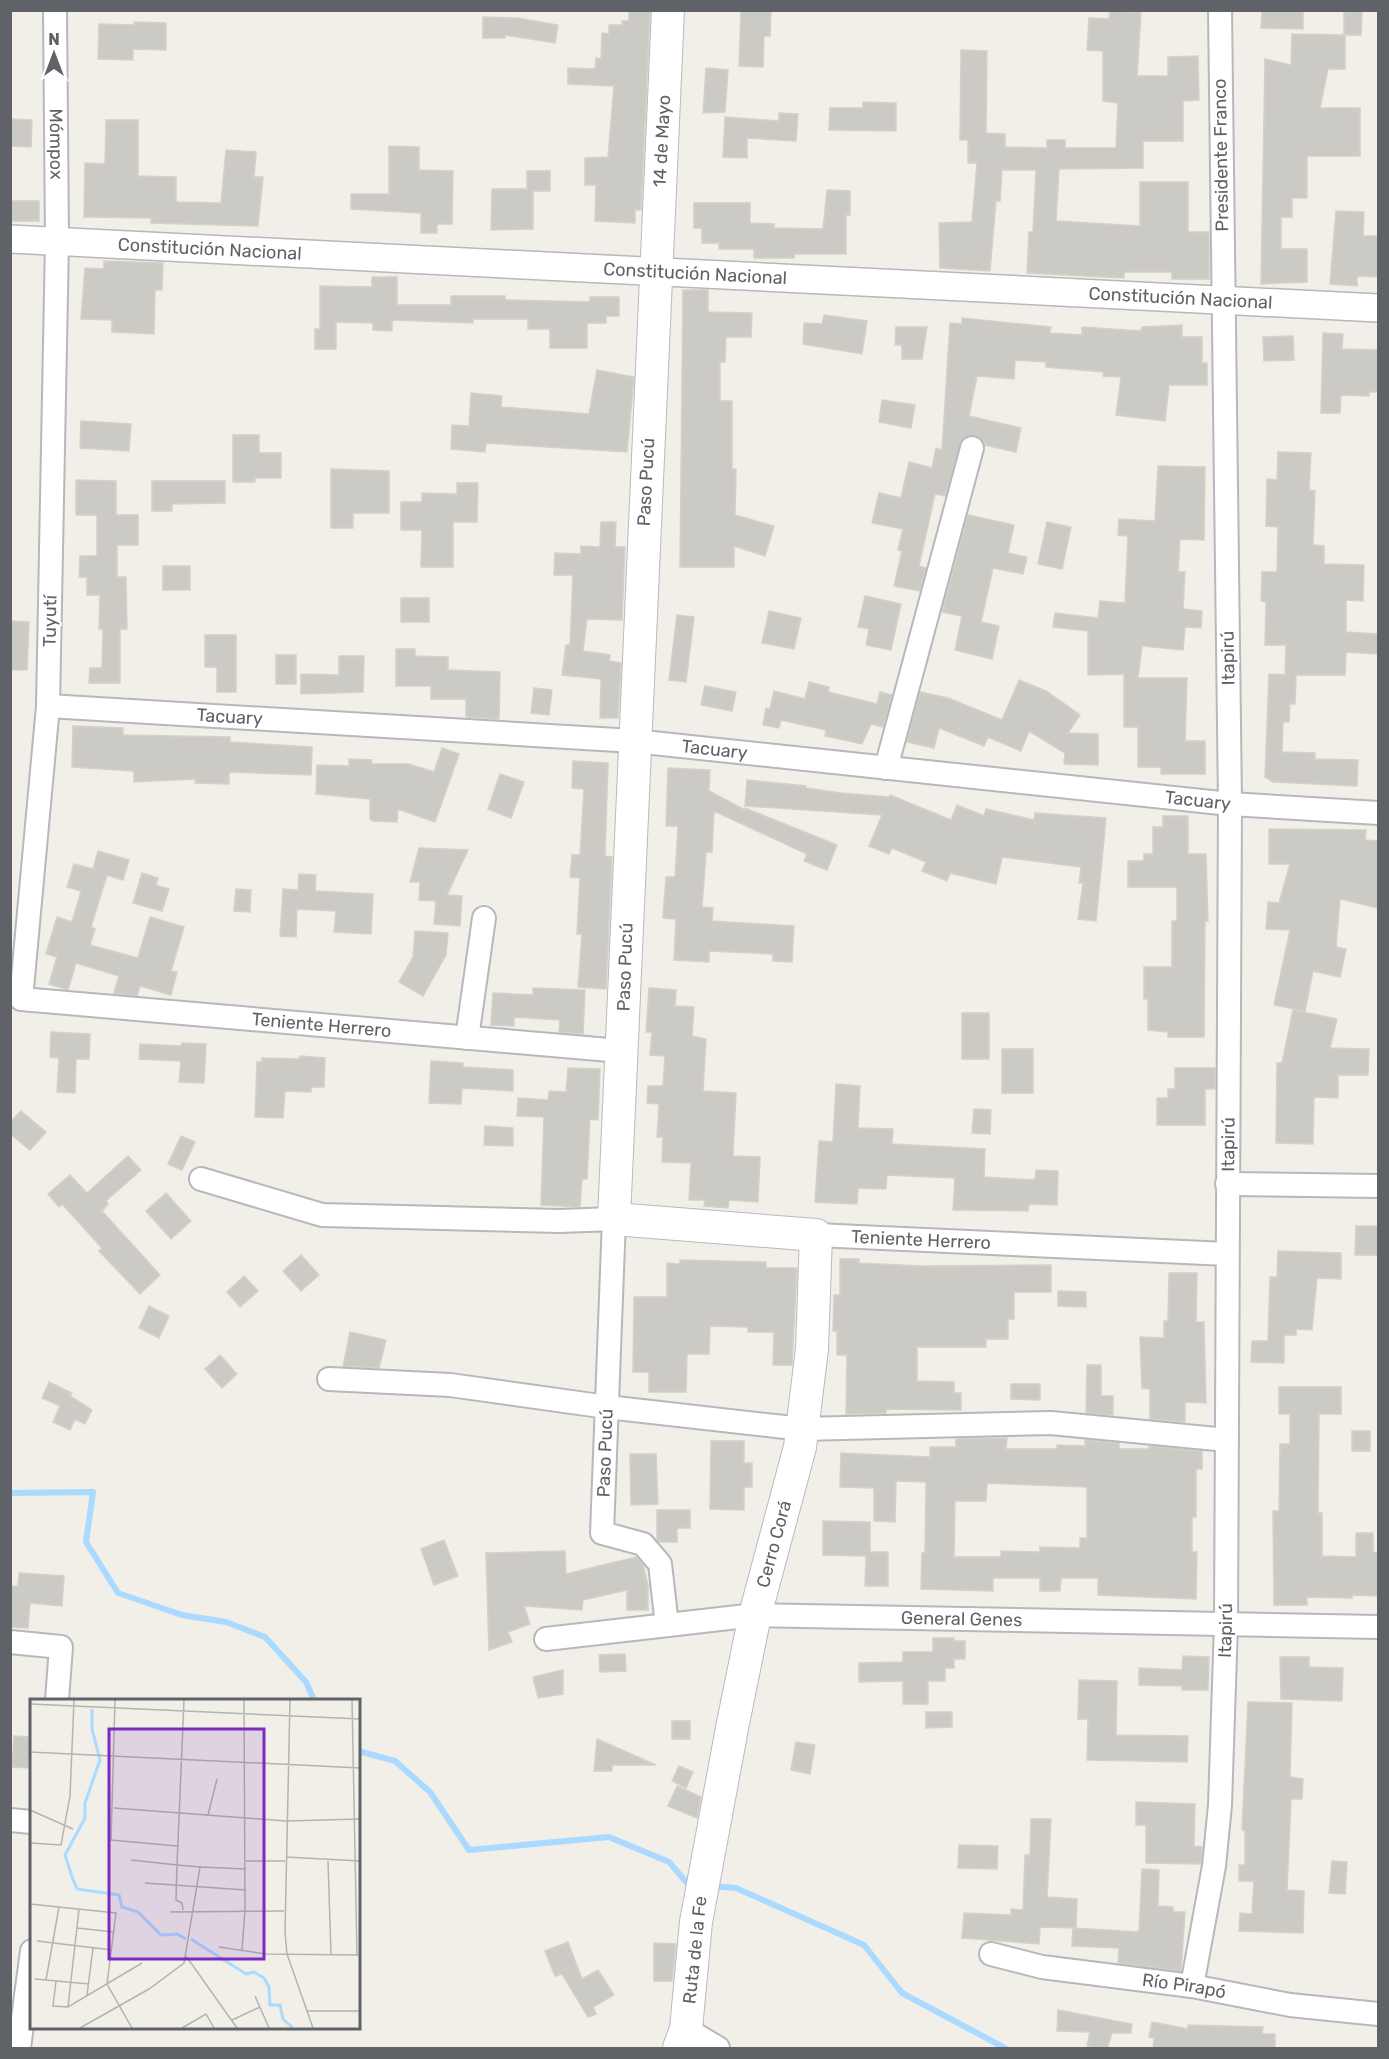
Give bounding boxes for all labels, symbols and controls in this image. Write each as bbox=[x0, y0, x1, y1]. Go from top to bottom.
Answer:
north arrow bbox=[24, 24, 84, 84]
text: N bbox=[48, 30, 60, 49]
street label: Presidente Franco bbox=[1209, 78, 1233, 232]
street label: 14 de Mayo bbox=[649, 94, 675, 188]
street label: Mómpox bbox=[45, 108, 67, 180]
street label: Constitución Nacional bbox=[117, 233, 302, 265]
street label: Constitución Nacional bbox=[603, 258, 788, 289]
street label: Constitución Nacional bbox=[1088, 282, 1273, 314]
street label: Paso Pucú bbox=[633, 437, 659, 527]
street label: Tuyutí bbox=[39, 593, 61, 647]
street label: Itapirú bbox=[1217, 630, 1239, 686]
street label: Tacuary bbox=[196, 704, 263, 730]
street label: Tacuary bbox=[680, 735, 749, 764]
street label: Tacuary bbox=[1164, 786, 1232, 815]
street label: Paso Pucú bbox=[612, 922, 638, 1012]
street label: Teniente Herrero bbox=[251, 1008, 392, 1042]
street label: Itapirú bbox=[1217, 1117, 1239, 1172]
street label: Teniente Herrero bbox=[850, 1226, 991, 1254]
street label: Paso Pucú bbox=[592, 1408, 618, 1498]
street label: Cerro Corá bbox=[752, 1498, 796, 1590]
street label: Itapirú bbox=[1214, 1603, 1237, 1658]
street label: General Genes bbox=[901, 1607, 1022, 1631]
inset map bbox=[30, 1699, 360, 2029]
street label: Ruta de la Fe bbox=[678, 1895, 712, 2005]
street label: Río Pirapó bbox=[1141, 1969, 1228, 2003]

